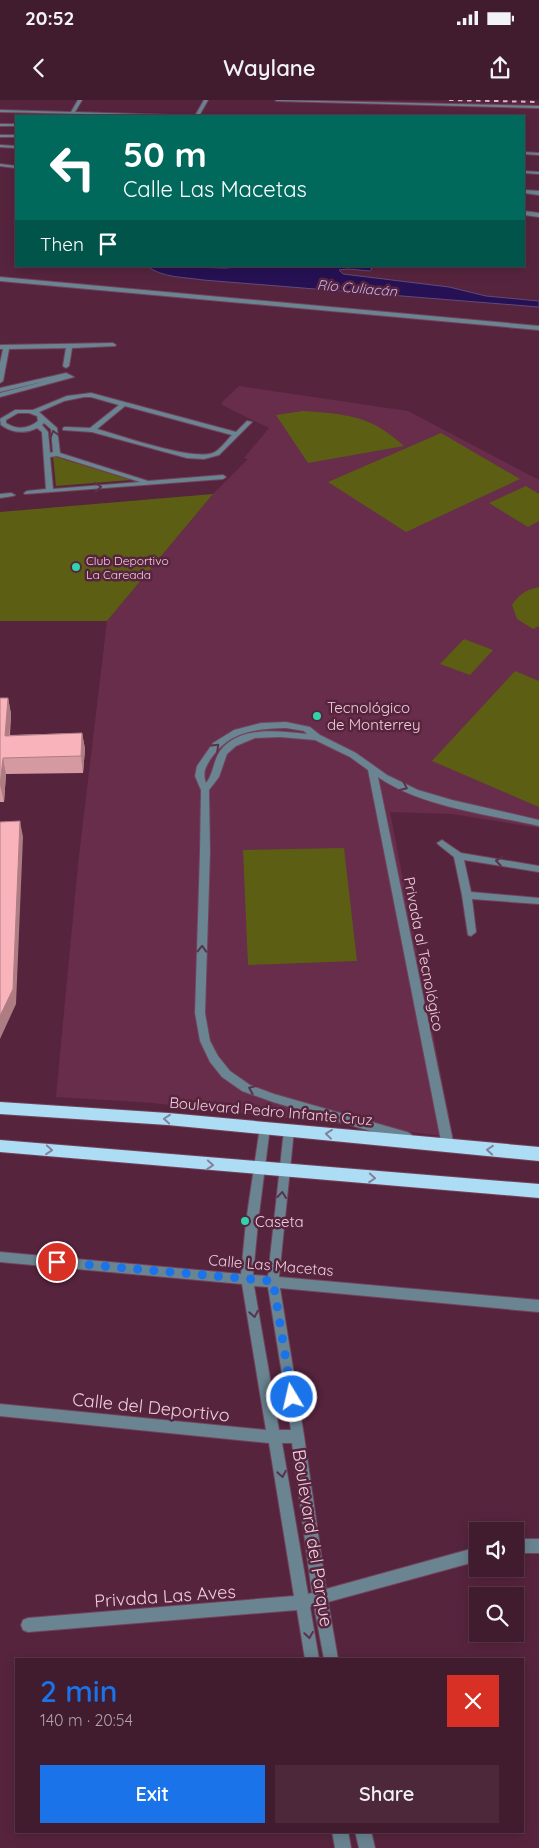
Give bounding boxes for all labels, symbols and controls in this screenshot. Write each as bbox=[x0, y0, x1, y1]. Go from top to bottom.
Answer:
text: 20:52 bbox=[25, 6, 74, 30]
icon: back bbox=[25, 54, 53, 82]
text: Waylane bbox=[223, 54, 316, 82]
icon: share bbox=[486, 54, 514, 82]
text: 50 m bbox=[123, 132, 207, 176]
icon: left bbox=[40, 135, 105, 200]
text: Calle Las Macetas bbox=[123, 175, 307, 203]
icon: arrive bbox=[94, 230, 122, 258]
text: Then bbox=[40, 232, 84, 256]
water label: Río Culiacán bbox=[316, 276, 399, 301]
one-way arrow bbox=[49, 430, 60, 438]
one-way arrow bbox=[94, 482, 102, 493]
place label: Club Deportivo La Careada bbox=[86, 553, 169, 582]
marker: Club Deportivo La Careada bbox=[70, 561, 82, 573]
place label: Tecnológico de Monterrey bbox=[327, 698, 420, 734]
marker: Tecnológico de Monterrey bbox=[311, 710, 323, 722]
one-way arrow bbox=[210, 744, 219, 753]
one-way arrow bbox=[399, 781, 408, 791]
one-way arrow bbox=[494, 857, 503, 867]
street label: Privada al Tecnológico bbox=[400, 875, 448, 1033]
one-way arrow bbox=[197, 944, 207, 952]
one-way arrow bbox=[248, 1085, 257, 1096]
street label: Boulevard Pedro Infante Cruz bbox=[169, 1093, 373, 1129]
one-way arrow bbox=[163, 1114, 171, 1125]
one-way arrow bbox=[324, 1129, 332, 1140]
one-way arrow bbox=[45, 1144, 53, 1155]
one-way arrow bbox=[486, 1144, 494, 1155]
one-way arrow bbox=[207, 1159, 215, 1170]
one-way arrow bbox=[369, 1172, 377, 1183]
one-way arrow bbox=[276, 1191, 287, 1199]
place label: Caseta bbox=[255, 1212, 304, 1231]
marker: Caseta bbox=[239, 1215, 251, 1227]
pin bbox=[36, 1241, 78, 1283]
icon: arrive bbox=[43, 1248, 71, 1276]
street label: Calle Las Macetas bbox=[208, 1250, 334, 1280]
one-way arrow bbox=[248, 1310, 258, 1319]
position arrow bbox=[265, 1370, 317, 1422]
street label: Calle del Deportivo bbox=[71, 1387, 231, 1427]
street label: Boulevard del Parque bbox=[288, 1448, 338, 1628]
one-way arrow bbox=[276, 1471, 287, 1479]
map controls bbox=[469, 1522, 524, 1642]
button: sound bbox=[469, 1522, 524, 1577]
street label: Privada Las Aves bbox=[94, 1580, 236, 1612]
button: search bbox=[469, 1587, 524, 1642]
one-way arrow bbox=[303, 1630, 313, 1639]
text: 2 min bbox=[40, 1672, 117, 1710]
button: close bbox=[447, 1675, 499, 1727]
text: 140 m · 20:54 bbox=[40, 1710, 133, 1730]
button: Exit bbox=[40, 1765, 265, 1823]
button: Share bbox=[275, 1765, 499, 1823]

